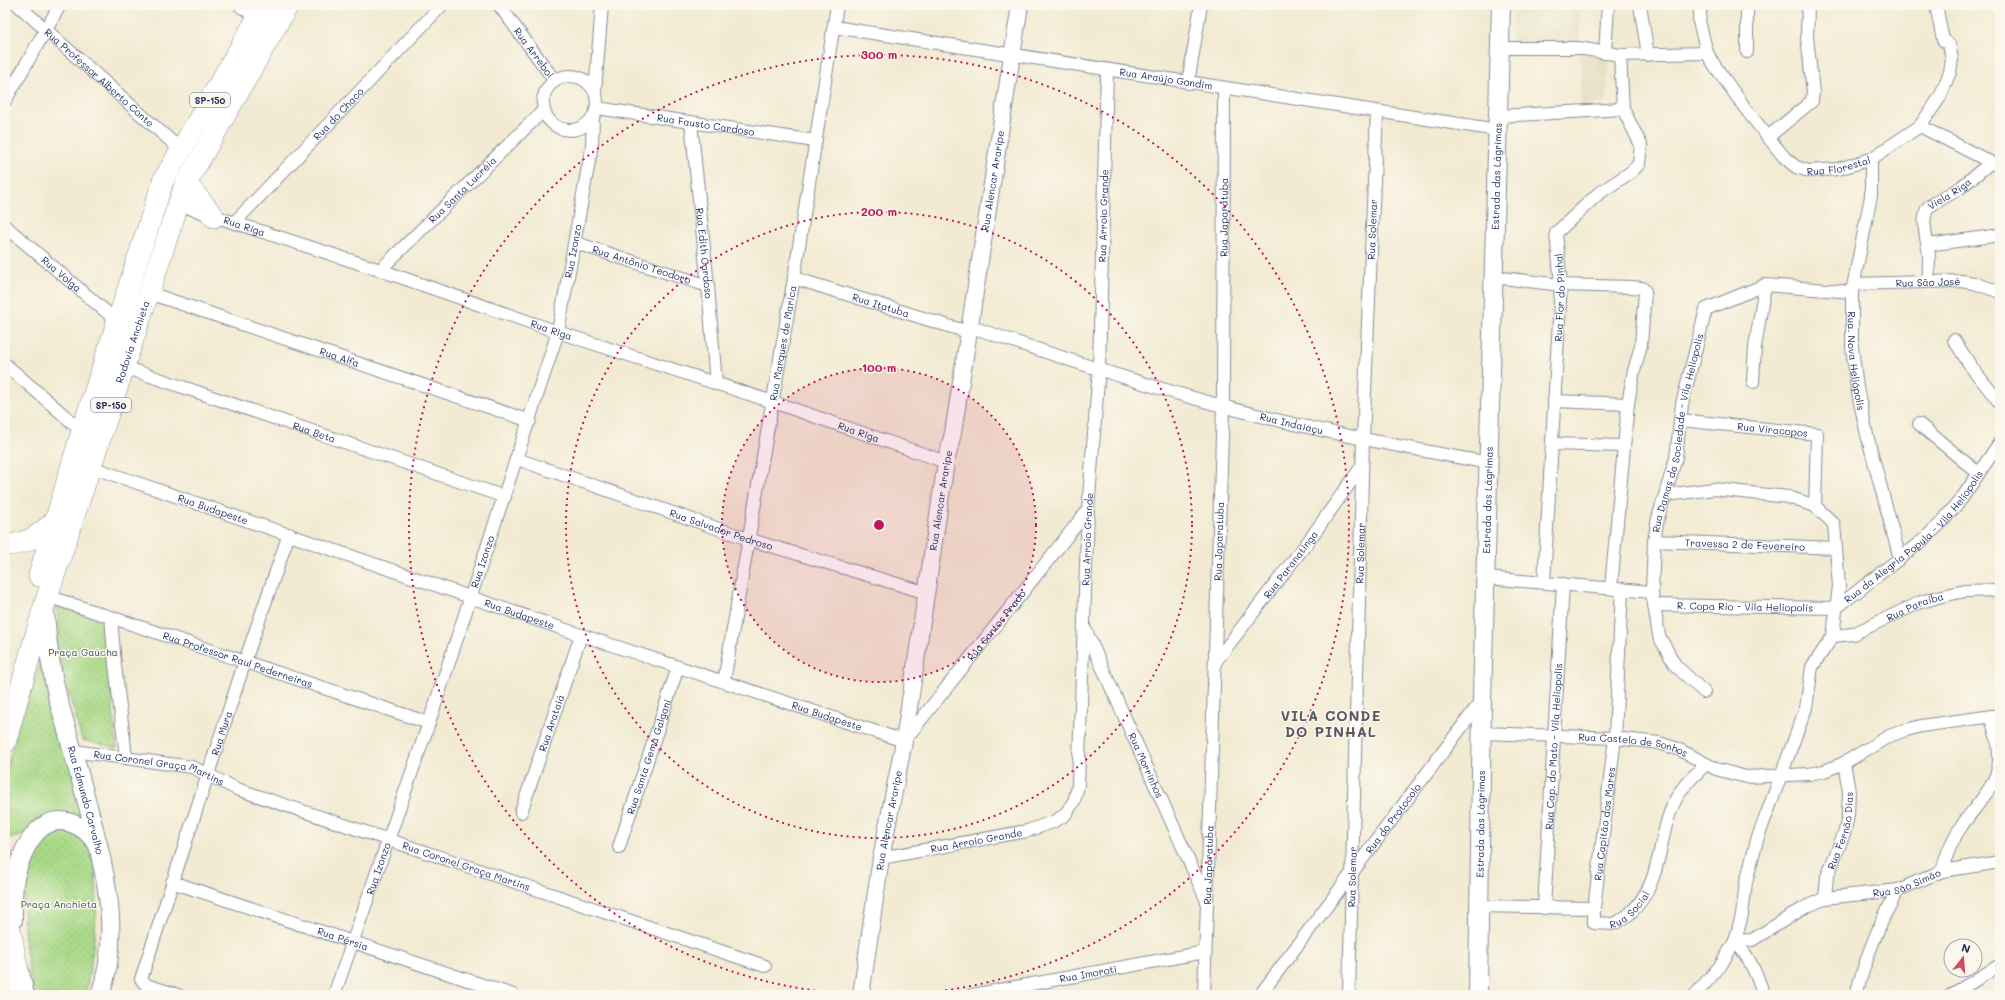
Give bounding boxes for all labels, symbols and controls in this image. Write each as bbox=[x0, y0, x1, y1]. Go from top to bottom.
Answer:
street label: Rua Arrebol bbox=[511, 24, 557, 81]
street label: Rua Professor Alberto Conte bbox=[42, 25, 157, 130]
text: 300 m bbox=[861, 46, 897, 62]
street label: Rua Araújo Gondim bbox=[1119, 64, 1213, 93]
street label: Rua do Chaco bbox=[310, 84, 367, 143]
road number: SP-150 bbox=[190, 93, 230, 107]
street label: Rua Fausto Cardoso bbox=[656, 110, 756, 139]
street label: Estrada das Lágrimas bbox=[1488, 122, 1505, 230]
street label: Rua Alencar Araripe bbox=[978, 129, 1007, 232]
street label: Rua Santa Lucréia bbox=[425, 153, 499, 226]
street label: Rua Florestal bbox=[1806, 153, 1872, 178]
street label: Rua Arroio Grande bbox=[1095, 169, 1111, 263]
street label: Viela Riga bbox=[1925, 175, 1974, 213]
street label: Rua Japaratuba bbox=[1216, 178, 1231, 257]
street label: Rua Solemar bbox=[1364, 199, 1380, 260]
text: 200 m bbox=[861, 203, 897, 219]
street label: Rua Edith Cardoso bbox=[693, 207, 716, 299]
street label: Rua Riga bbox=[222, 213, 267, 239]
street label: Rua Izonzo bbox=[561, 223, 584, 279]
street label: Rua Antônio Teodoro bbox=[591, 242, 693, 287]
street label: Rua Volga bbox=[38, 253, 84, 295]
street label: Rua Flor do Pinhal bbox=[1551, 253, 1568, 342]
street label: Rua São José bbox=[1895, 274, 1961, 290]
street label: Rua Marques de Marica bbox=[766, 284, 800, 402]
street label: Rua Itatuba bbox=[851, 290, 911, 320]
street label: Rodovia Anchieta bbox=[112, 299, 153, 385]
street label: Rua. Nova Heliópolis bbox=[1845, 311, 1869, 412]
street label: Rua Riga bbox=[529, 316, 574, 343]
street label: Rua Damas da Sociedade - Vila Heliopolis bbox=[1649, 332, 1707, 534]
street label: Rua Alfa bbox=[318, 344, 361, 370]
text: 100 m bbox=[862, 359, 896, 375]
road number: SP-150 bbox=[91, 398, 131, 412]
street label: Rua Indaiaçu bbox=[1258, 409, 1324, 437]
street label: Rua Beta bbox=[291, 418, 338, 446]
street label: Rua Riga bbox=[836, 418, 881, 445]
street label: Rua Viracopos bbox=[1737, 419, 1809, 440]
street label: Estrada das Lágrimas bbox=[1479, 446, 1496, 554]
street label: Rua Alencar Araripe bbox=[926, 449, 956, 552]
street label: Rua da Alegria Popula - Vila Heliopolis bbox=[1841, 467, 1986, 606]
street label: Rua Budapeste bbox=[176, 490, 250, 527]
street label: Rua Arroio Grande bbox=[1078, 492, 1096, 586]
street label: Rua Japaratuba bbox=[1210, 501, 1227, 581]
street label: Rua Salvador Pedroso bbox=[668, 505, 775, 553]
centre of rings bbox=[872, 518, 886, 532]
street label: Rua Solemar bbox=[1352, 523, 1368, 584]
street label: Rua Paranatinga bbox=[1260, 528, 1321, 601]
street label: Rua Izonzo bbox=[467, 534, 497, 590]
street label: Travessa 2 de Fevereiro bbox=[1684, 535, 1806, 554]
street label: Rua Santos Prado bbox=[964, 587, 1029, 664]
street label: Rua Paraíba bbox=[1884, 589, 1945, 624]
street label: Rua Budapeste bbox=[482, 595, 557, 632]
street label: R. Copa Rio - Vila Heliopolis bbox=[1677, 598, 1813, 615]
street label: Rua Professor Raul Pederneiras bbox=[161, 628, 315, 691]
park label: Praça Gaúcha bbox=[48, 645, 118, 659]
street label: Rua Cap. do Mato - Vila Heliopolis bbox=[1542, 663, 1565, 830]
street label: Rua Arataiá bbox=[535, 693, 567, 753]
street label: Rua Santa Gema Galgani bbox=[623, 697, 674, 816]
street label: Rua Budapeste bbox=[790, 698, 864, 734]
district label: VILA CONDE DO PINHAL bbox=[1281, 706, 1381, 741]
street label: Rua Mura bbox=[208, 709, 235, 757]
street label: Rua Morrinhos bbox=[1125, 730, 1167, 800]
street label: Rua Castelo de Sonhos bbox=[1578, 730, 1690, 760]
street label: Rua Edmundo Carvalho bbox=[65, 744, 107, 856]
street label: Rua Coronel Graça Martins bbox=[93, 747, 227, 789]
street label: Rua Capitão dos Mares bbox=[1590, 766, 1618, 881]
street label: Rua Alencar Araripe bbox=[872, 769, 905, 871]
street label: Estrada das Lágrimas bbox=[1473, 770, 1488, 878]
street label: Rua do Protocolo bbox=[1362, 780, 1424, 856]
street label: Rua Fernão Dias bbox=[1824, 791, 1856, 871]
street label: Rua Arroio Grande bbox=[929, 825, 1024, 856]
street label: Rua Japaratuba bbox=[1200, 825, 1216, 905]
street label: Rua Coronel Graça Martins bbox=[401, 838, 532, 894]
street label: Rua Izonzo bbox=[363, 841, 394, 896]
street label: Rua Solemar bbox=[1344, 846, 1360, 908]
street label: Rua São Simão bbox=[1872, 865, 1943, 900]
street label: Rua Social bbox=[1608, 888, 1653, 931]
park label: Praça Anchieta bbox=[21, 897, 97, 911]
street label: Rua Pérsia bbox=[316, 924, 370, 954]
north arrow bbox=[1943, 938, 1983, 978]
text: N bbox=[1960, 940, 1972, 956]
street label: Rua Imoroti bbox=[1058, 961, 1118, 986]

